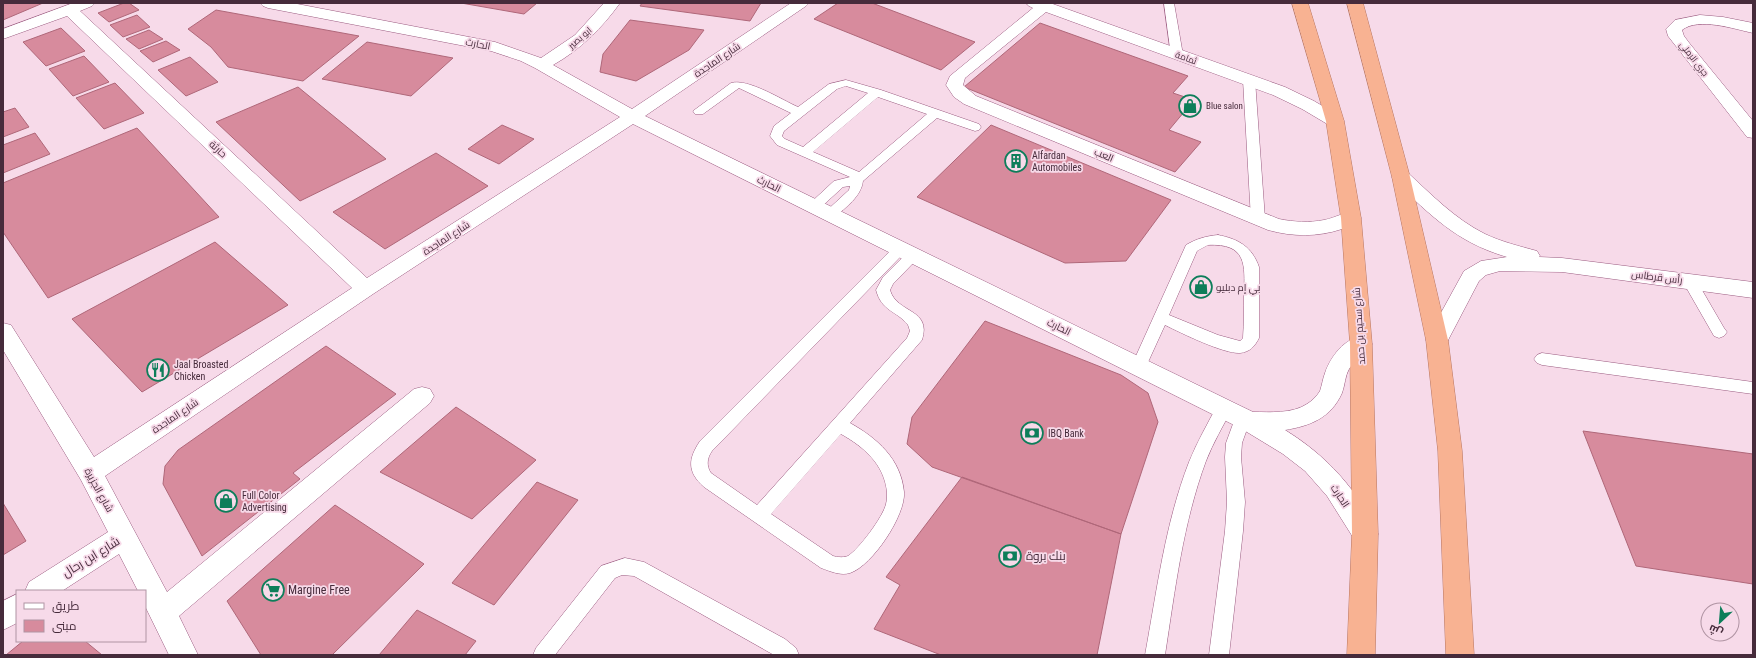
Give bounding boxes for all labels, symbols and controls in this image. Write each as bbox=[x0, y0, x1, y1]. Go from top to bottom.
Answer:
street label: ابو بصير bbox=[566, 25, 594, 51]
street label: الحارث bbox=[465, 36, 491, 52]
street label: شارع الماجدة bbox=[692, 40, 743, 80]
street label: جري الرملي bbox=[1676, 40, 1710, 79]
street label: ثمامة bbox=[1174, 50, 1199, 67]
shop icon: Blue salon bbox=[1177, 93, 1203, 119]
place label: Blue salon bbox=[1206, 101, 1243, 111]
street label: حارثة bbox=[207, 138, 229, 160]
street label: العب bbox=[1093, 146, 1115, 164]
building icon: Alfardan Automobiles bbox=[1003, 148, 1029, 174]
place label: Alfardan Automobiles bbox=[1032, 150, 1082, 173]
street label: الحارث bbox=[755, 174, 783, 194]
street label: شارع الماجدة bbox=[421, 219, 472, 258]
street label: رأس قرطاس bbox=[1631, 267, 1683, 287]
shop icon: بي إم دبليو bbox=[1188, 274, 1214, 300]
place label: بي إم دبليو bbox=[1216, 282, 1260, 295]
street label: شارع سحيم بن حمد bbox=[1351, 287, 1369, 365]
street label: الحارث bbox=[1045, 317, 1073, 337]
restaurant icon: Jaal Broasted Chicken bbox=[145, 357, 171, 383]
place label: Jaal Broasted Chicken bbox=[174, 359, 228, 382]
street label: شارع الماجدة bbox=[150, 396, 201, 436]
bank icon: IBQ Bank bbox=[1019, 420, 1045, 446]
place label: IBQ Bank bbox=[1048, 428, 1084, 439]
street label: شارع الجزيرة bbox=[82, 466, 116, 514]
street label: الحارث bbox=[1328, 483, 1352, 509]
shop icon: Full Color Advertising bbox=[213, 488, 239, 514]
place label: Full Color Advertising bbox=[242, 490, 287, 513]
street label: شارع ابن رحال bbox=[60, 534, 123, 581]
bank icon: بنك بروة bbox=[997, 543, 1023, 569]
place label: بنك بروة bbox=[1026, 549, 1066, 563]
supermarket icon: Margine Free bbox=[260, 577, 286, 603]
place label: Margine Free bbox=[288, 583, 350, 597]
legend bbox=[16, 590, 146, 642]
text: طريق bbox=[52, 599, 80, 613]
north arrow bbox=[1700, 602, 1740, 642]
text: مبنى bbox=[52, 619, 77, 633]
text: ش bbox=[1707, 622, 1725, 639]

